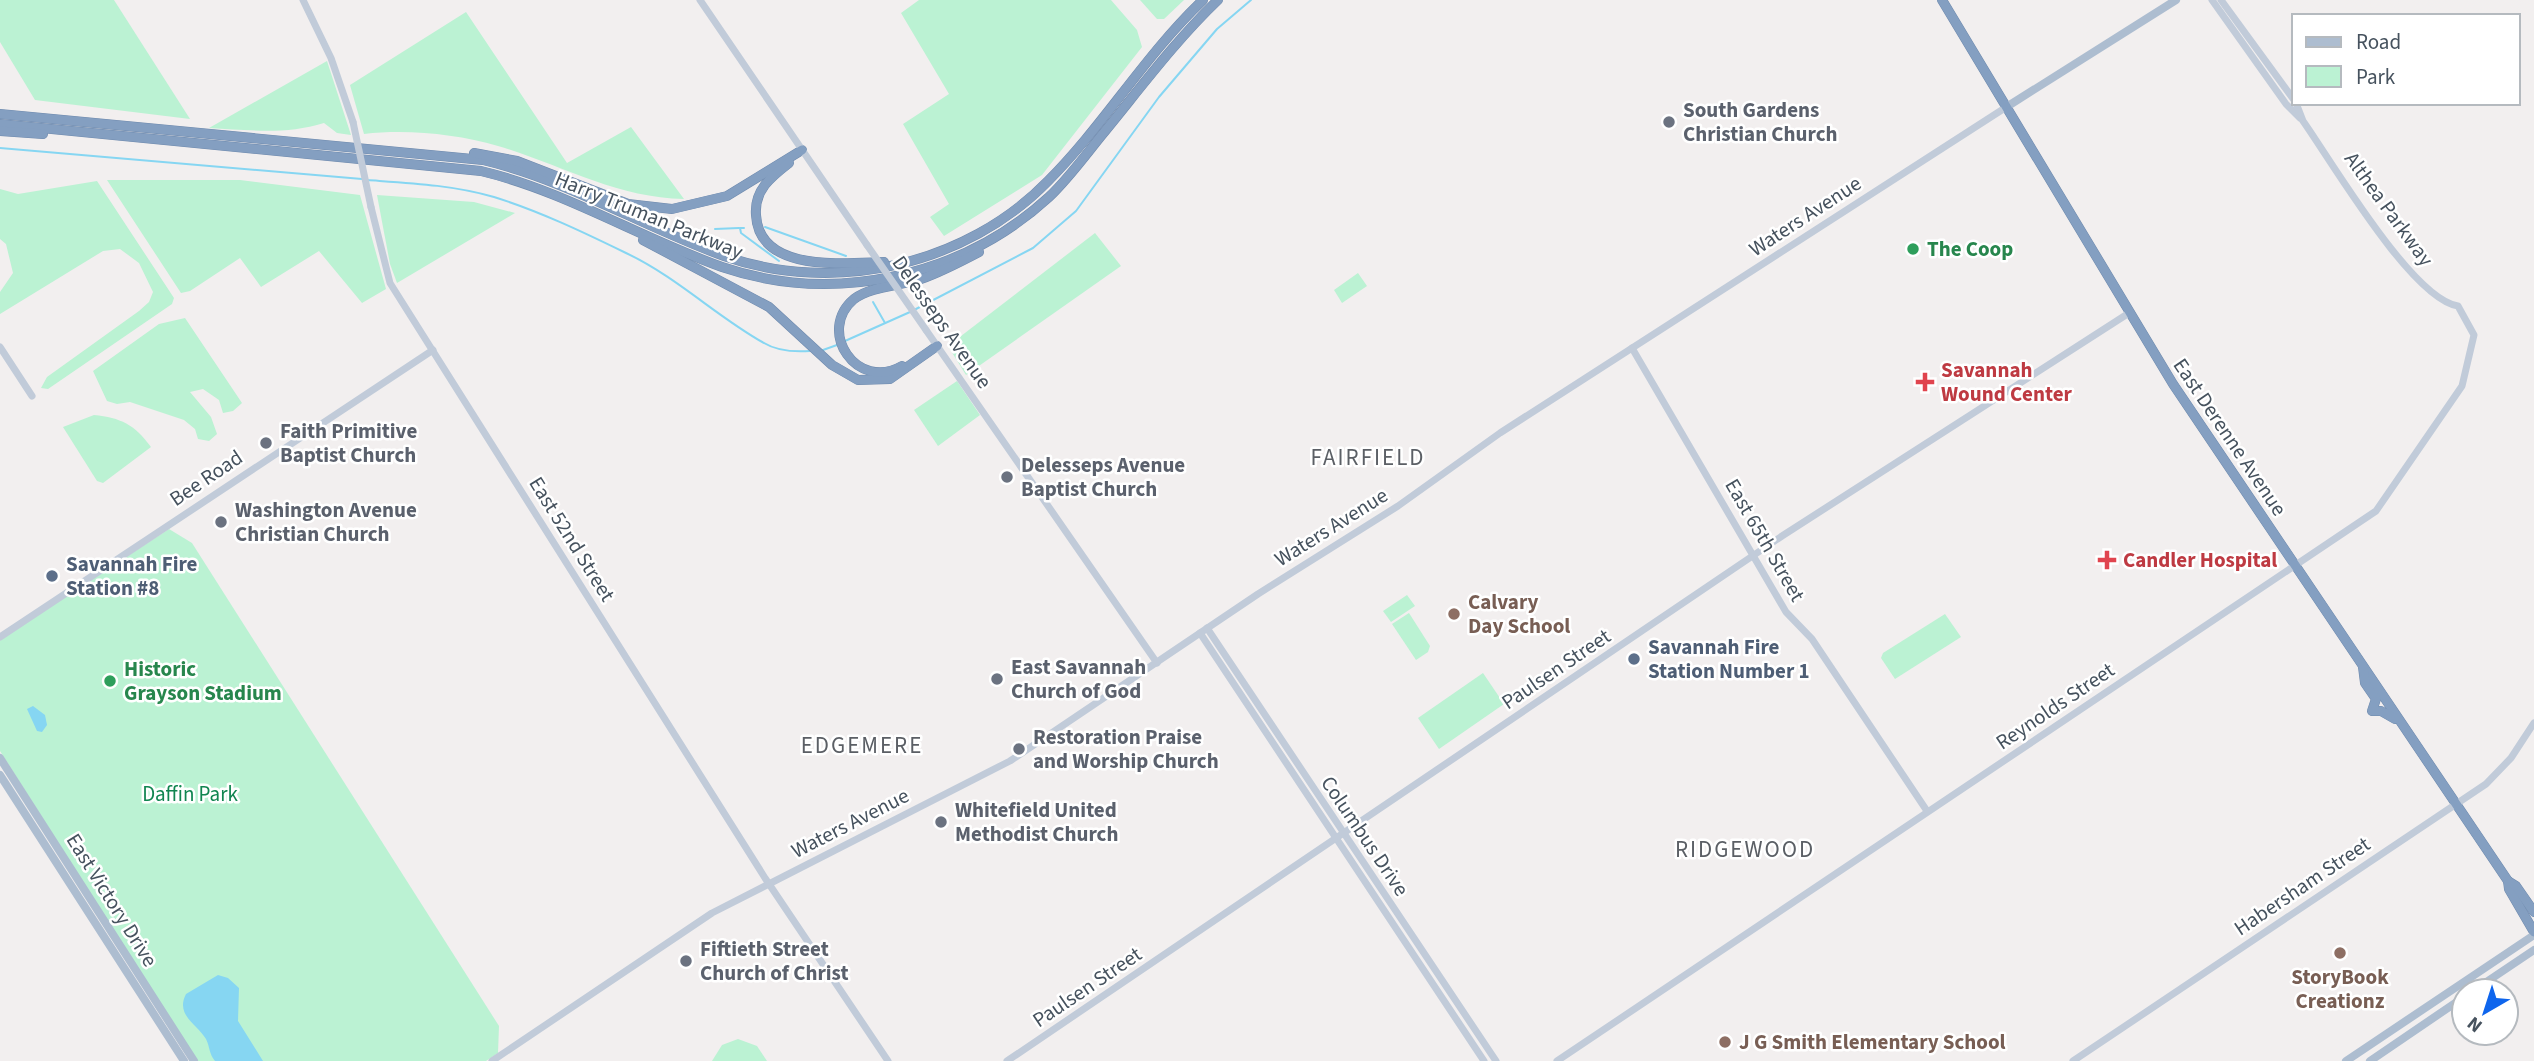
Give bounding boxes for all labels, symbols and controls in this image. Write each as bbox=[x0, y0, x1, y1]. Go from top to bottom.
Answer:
legend bbox=[2292, 14, 2520, 105]
text: Road bbox=[2356, 27, 2401, 57]
text: Park bbox=[2356, 62, 2396, 92]
place label: South Gardens Christian Church bbox=[1683, 95, 1837, 149]
marker: South Gardens Christian Church bbox=[1661, 114, 1677, 130]
street label: Althea Parkway bbox=[2337, 146, 2441, 272]
street label: Harry Truman Parkway bbox=[550, 164, 748, 267]
street label: Waters Avenue bbox=[1743, 168, 1867, 264]
place label: The Coop bbox=[1927, 234, 2013, 264]
marker: The Coop bbox=[1905, 241, 1921, 257]
street label: Delesseps Avenue bbox=[885, 249, 999, 395]
street label: East Derenne Avenue bbox=[2166, 352, 2294, 522]
place label: Savannah Wound Center bbox=[1941, 355, 2073, 409]
marker: Savannah Wound Center bbox=[1915, 372, 1935, 392]
place label: Faith Primitive Baptist Church bbox=[280, 416, 417, 470]
marker: Faith Primitive Baptist Church bbox=[258, 435, 274, 451]
district label: FAIRFIELD bbox=[1311, 441, 1425, 474]
street label: Bee Road bbox=[163, 443, 249, 513]
place label: Delesseps Avenue Baptist Church bbox=[1021, 450, 1185, 504]
marker: Delesseps Avenue Baptist Church bbox=[999, 469, 1015, 485]
street label: East 52nd Street bbox=[522, 471, 622, 607]
street label: East 65th Street bbox=[1718, 473, 1812, 607]
street label: Waters Avenue bbox=[1269, 480, 1393, 574]
place label: Washington Avenue Christian Church bbox=[235, 495, 417, 549]
marker: Washington Avenue Christian Church bbox=[213, 514, 229, 530]
place label: Candler Hospital bbox=[2123, 545, 2277, 575]
place label: Savannah Fire Station #8 bbox=[66, 549, 198, 603]
marker: Candler Hospital bbox=[2097, 550, 2117, 570]
marker: Savannah Fire Station #8 bbox=[44, 568, 60, 584]
place label: Calvary Day School bbox=[1468, 587, 1570, 641]
marker: Calvary Day School bbox=[1446, 606, 1462, 622]
street label: Paulsen Street bbox=[1495, 621, 1617, 717]
place label: Savannah Fire Station Number 1 bbox=[1648, 632, 1810, 686]
marker: Savannah Fire Station Number 1 bbox=[1626, 651, 1642, 667]
place label: East Savannah Church of God bbox=[1011, 652, 1146, 706]
place label: Historic Grayson Stadium bbox=[124, 654, 282, 708]
street label: Reynolds Street bbox=[1990, 655, 2120, 757]
marker: East Savannah Church of God bbox=[989, 671, 1005, 687]
marker: Historic Grayson Stadium bbox=[102, 673, 118, 689]
place label: Restoration Praise and Worship Church bbox=[1033, 722, 1219, 776]
district label: EDGEMERE bbox=[801, 729, 923, 762]
marker: Restoration Praise and Worship Church bbox=[1011, 741, 1027, 757]
street label: Columbus Drive bbox=[1314, 770, 1416, 902]
park label: Daffin Park bbox=[142, 779, 238, 809]
street label: Waters Avenue bbox=[786, 780, 914, 866]
place label: Whitefield United Methodist Church bbox=[955, 795, 1118, 849]
marker: Whitefield United Methodist Church bbox=[933, 814, 949, 830]
street label: East Victory Drive bbox=[59, 828, 165, 972]
street label: Habersham Street bbox=[2228, 829, 2376, 943]
district label: RIDGEWOOD bbox=[1675, 833, 1815, 866]
place label: Fiftieth Street Church of Christ bbox=[700, 934, 849, 988]
street label: Paulsen Street bbox=[1026, 939, 1148, 1035]
marker: StoryBook Creationz bbox=[2332, 945, 2348, 961]
marker: Fiftieth Street Church of Christ bbox=[678, 953, 694, 969]
place label: StoryBook Creationz bbox=[2291, 962, 2389, 1016]
north arrow bbox=[2450, 977, 2520, 1047]
text: N bbox=[2462, 1010, 2489, 1039]
place label: J G Smith Elementary School bbox=[1739, 1027, 2006, 1057]
marker: J G Smith Elementary School bbox=[1717, 1034, 1733, 1050]

